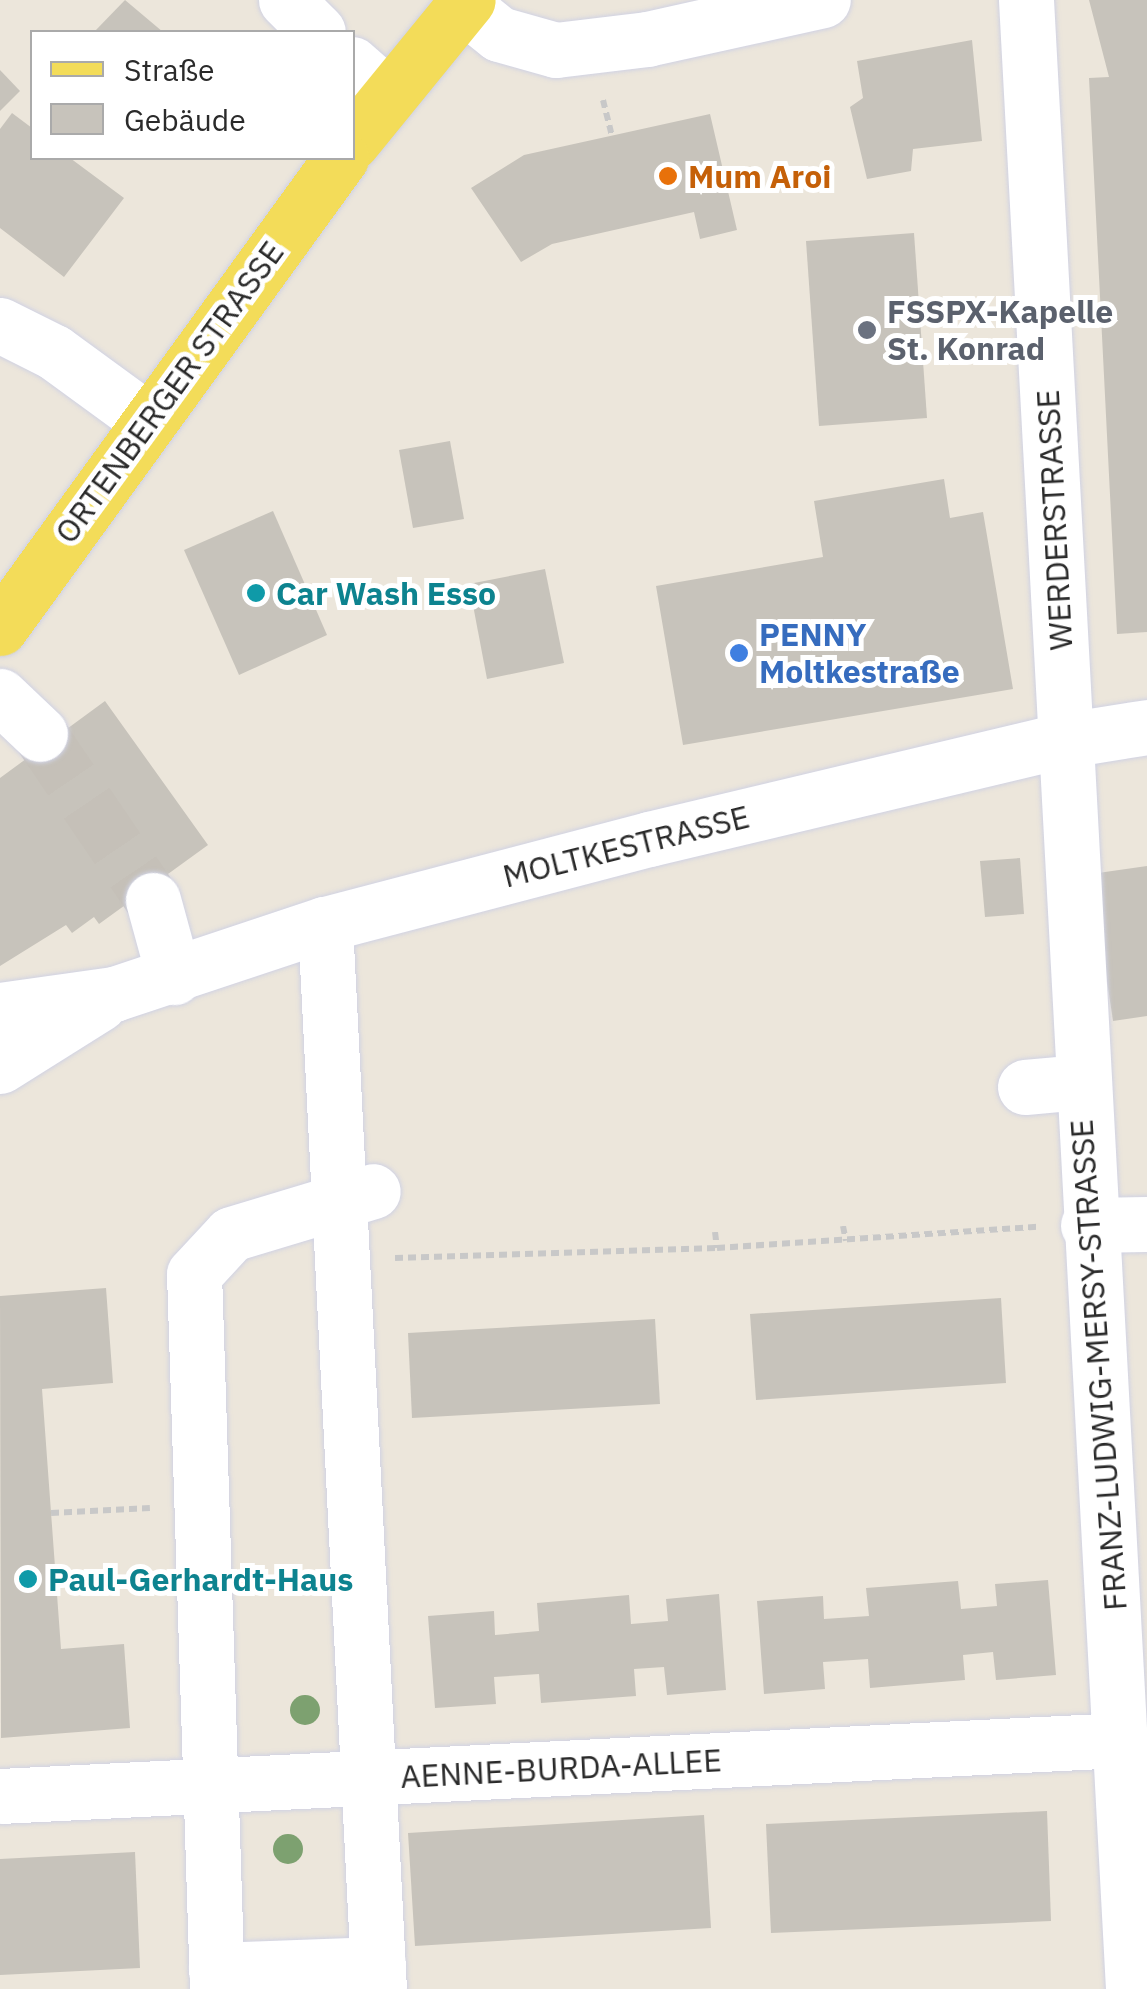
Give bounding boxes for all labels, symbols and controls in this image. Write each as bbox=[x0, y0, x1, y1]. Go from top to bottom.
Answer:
legend bbox=[30, 30, 355, 160]
text: Straße bbox=[124, 50, 215, 89]
text: Gebäude bbox=[124, 100, 246, 139]
place label: Mum Aroi bbox=[688, 157, 831, 195]
marker: Mum Aroi bbox=[657, 165, 679, 187]
street label: ORTENBERGER STRASSE bbox=[47, 234, 291, 550]
place label: FSSPX-Kapelle St. Konrad bbox=[887, 293, 1113, 368]
marker: FSSPX-Kapelle St. Konrad bbox=[856, 319, 878, 341]
street label: WERDERSTRASSE bbox=[1028, 389, 1080, 651]
place label: Car Wash Esso bbox=[276, 574, 496, 612]
marker: Car Wash Esso bbox=[245, 582, 267, 604]
place label: PENNY Moltkestraße bbox=[759, 616, 960, 691]
marker: PENNY Moltkestraße bbox=[728, 642, 750, 664]
street label: MOLTKESTRASSE bbox=[499, 797, 753, 895]
street label: FRANZ-LUDWIG-MERSY-STRASSE bbox=[1062, 1118, 1134, 1612]
place label: Paul-Gerhardt-Haus bbox=[48, 1560, 353, 1598]
marker: Paul-Gerhardt-Haus bbox=[17, 1568, 39, 1590]
street label: AENNE-BURDA-ALLEE bbox=[399, 1740, 723, 1796]

